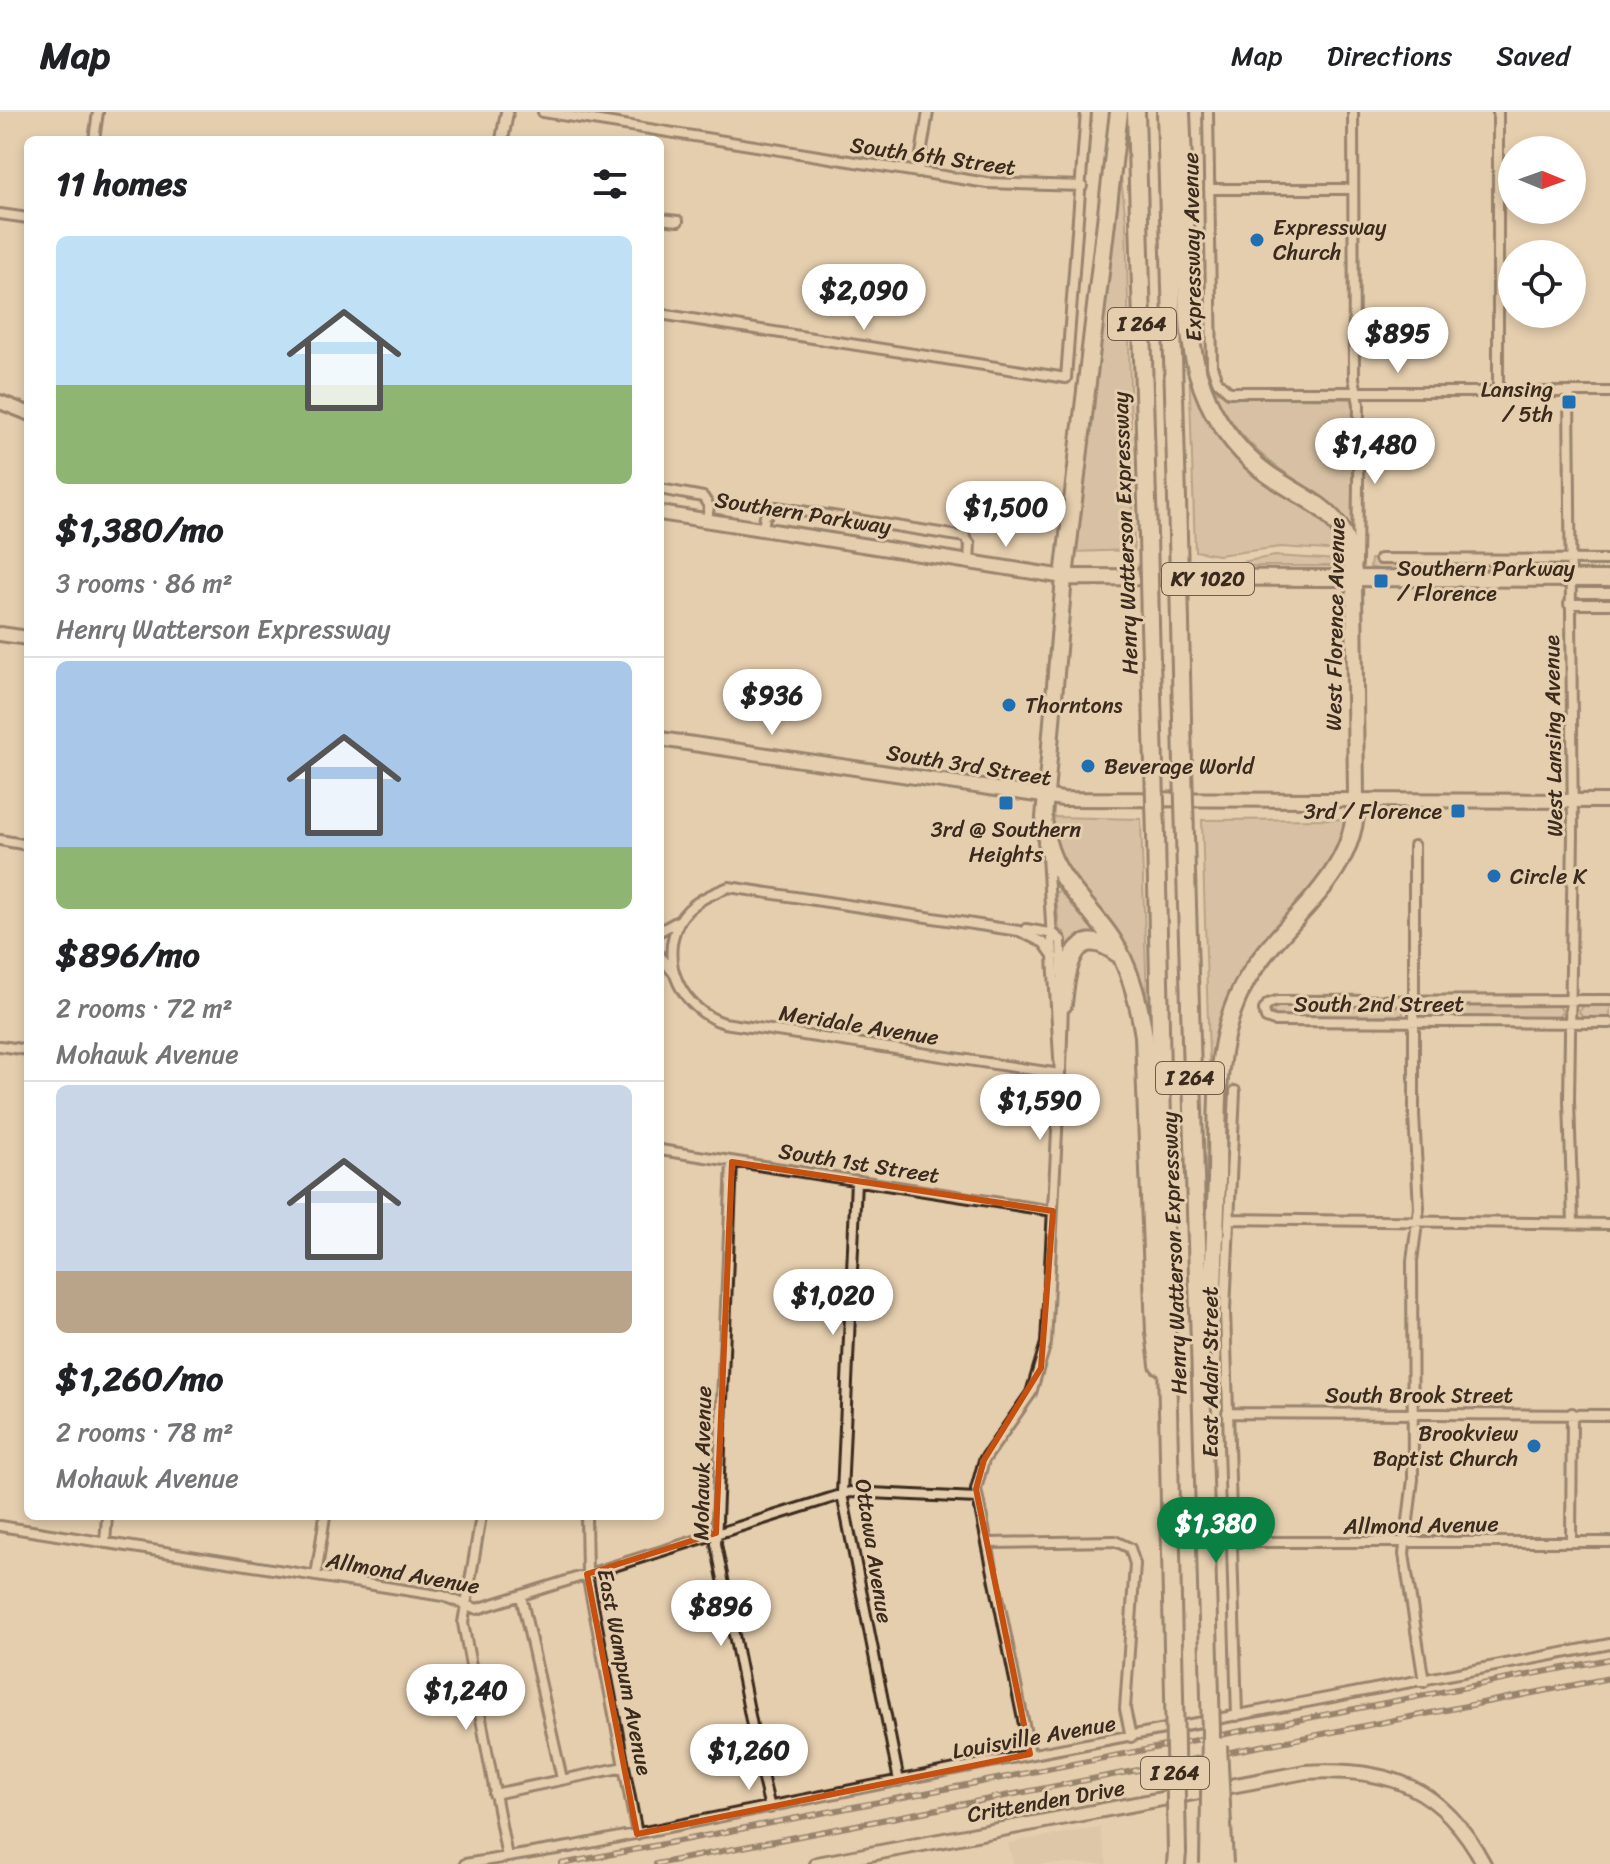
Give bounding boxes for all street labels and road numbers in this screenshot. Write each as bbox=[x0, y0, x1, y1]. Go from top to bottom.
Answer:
street label: South 6th Street bbox=[848, 125, 1019, 187]
street label: Expressway Avenue bbox=[1171, 152, 1213, 342]
road number: I 264 bbox=[1108, 308, 1176, 340]
street label: Henry Watterson Expressway bbox=[1101, 390, 1149, 675]
street label: Southern Parkway bbox=[712, 480, 894, 546]
street label: West Florence Avenue bbox=[1314, 517, 1356, 731]
road number: KY 1020 bbox=[1162, 563, 1254, 595]
street label: West Lansing Avenue bbox=[1532, 634, 1574, 837]
street label: South 3rd Street bbox=[884, 733, 1055, 797]
street label: South 2nd Street bbox=[1294, 985, 1465, 1024]
street label: Meridale Avenue bbox=[776, 993, 942, 1057]
road number: I 264 bbox=[1156, 1062, 1224, 1094]
street label: Henry Watterson Expressway bbox=[1150, 1110, 1198, 1395]
street label: South 1st Street bbox=[776, 1131, 942, 1195]
street label: East Adair Street bbox=[1191, 1286, 1230, 1458]
street label: South Brook Street bbox=[1325, 1376, 1513, 1415]
street label: Mohawk Avenue bbox=[681, 1385, 723, 1541]
street label: Ottawa Avenue bbox=[843, 1476, 905, 1626]
street label: Allmond Avenue bbox=[1342, 1504, 1499, 1546]
street label: Allmond Avenue bbox=[322, 1540, 483, 1606]
street label: East Wampum Avenue bbox=[586, 1565, 664, 1779]
street label: Louisville Avenue bbox=[949, 1703, 1119, 1771]
road number: I 264 bbox=[1141, 1757, 1209, 1789]
street label: Crittenden Drive bbox=[964, 1768, 1128, 1834]

